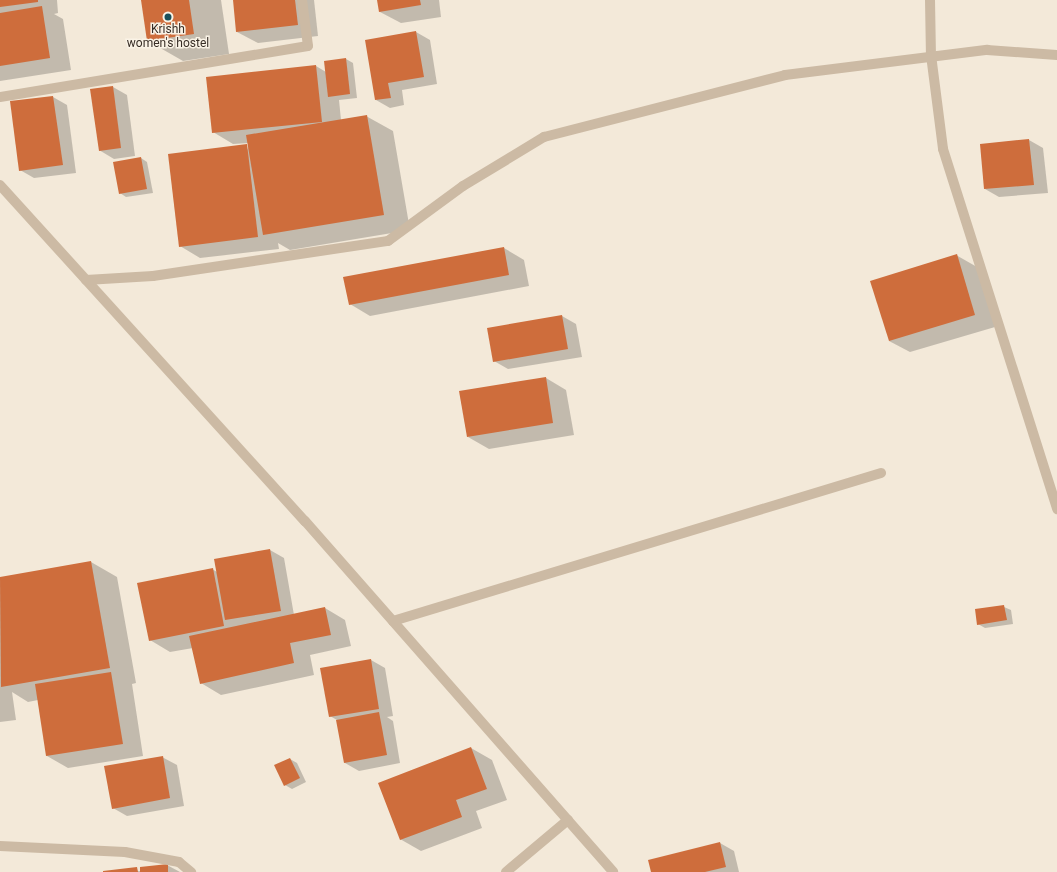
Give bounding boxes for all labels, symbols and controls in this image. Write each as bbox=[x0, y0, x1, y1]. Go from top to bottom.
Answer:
marker: Krishh women's hostel bbox=[163, 12, 173, 22]
place label: Krishh women's hostel bbox=[127, 23, 209, 51]

